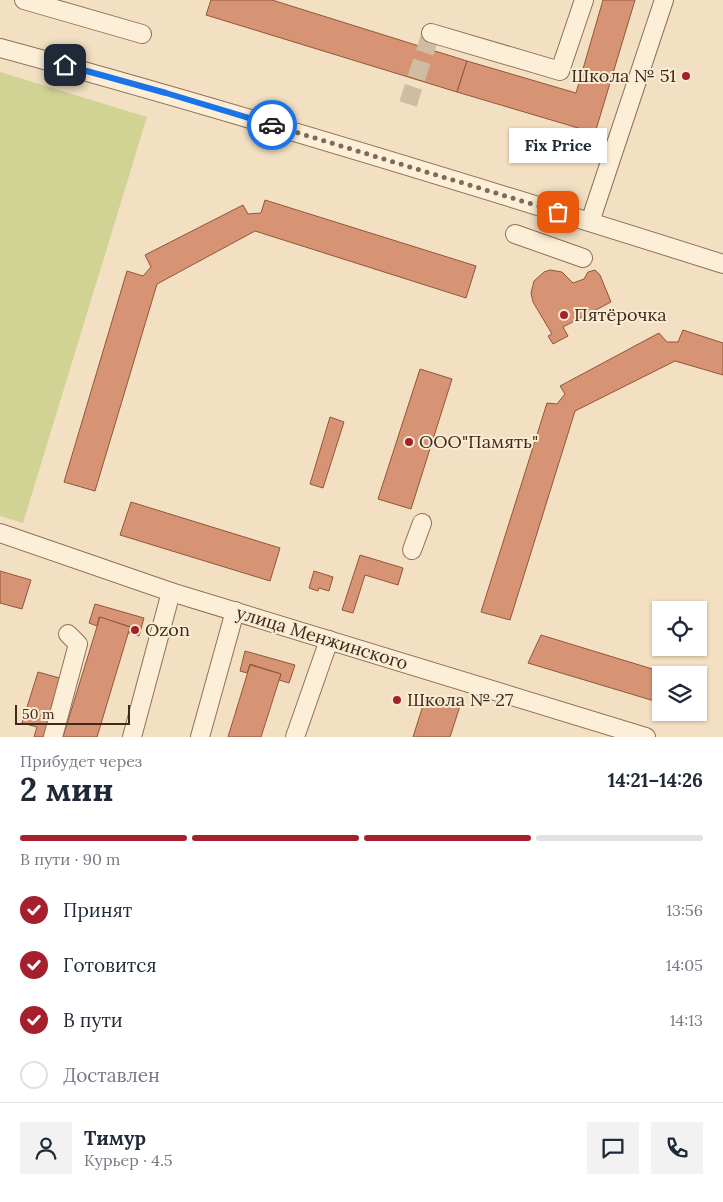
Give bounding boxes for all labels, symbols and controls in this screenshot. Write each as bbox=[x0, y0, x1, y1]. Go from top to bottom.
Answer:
pin bbox=[44, 44, 86, 86]
icon: home bbox=[51, 51, 79, 79]
place label: Школа № 51 bbox=[571, 64, 676, 87]
marker: Школа № 51 bbox=[680, 70, 692, 82]
courier bbox=[247, 100, 297, 150]
icon: car bbox=[258, 111, 286, 139]
callout: Fix Price bbox=[509, 127, 607, 162]
text: Fix Price bbox=[524, 135, 592, 155]
pin bbox=[537, 191, 579, 233]
icon: bag bbox=[544, 198, 572, 226]
place label: Пятёрочка bbox=[574, 303, 666, 326]
marker: Пятёрочка bbox=[558, 309, 570, 321]
place label: ООО"Память" bbox=[419, 430, 538, 453]
marker: ООО"Память" bbox=[403, 436, 415, 448]
street label: улица Менжинского bbox=[233, 600, 411, 675]
map controls bbox=[652, 601, 707, 721]
button: locate bbox=[652, 601, 707, 656]
place label: Ozon bbox=[145, 618, 190, 641]
marker: Ozon bbox=[129, 624, 141, 636]
button: layers bbox=[652, 666, 707, 721]
place label: Школа № 27 bbox=[407, 688, 513, 711]
marker: Школа № 27 bbox=[391, 694, 403, 706]
scale bar bbox=[15, 702, 130, 725]
text: 50 m bbox=[22, 705, 55, 723]
text: Прибудет через bbox=[20, 751, 142, 771]
text: 14:21–14:26 bbox=[608, 768, 703, 792]
text: 2 мин bbox=[20, 769, 113, 810]
text: В пути · 90 m bbox=[20, 849, 120, 869]
icon: check bbox=[20, 896, 48, 924]
text: Принят bbox=[63, 898, 132, 922]
text: 13:56 bbox=[666, 900, 703, 920]
icon: check bbox=[20, 951, 48, 979]
text: Готовится bbox=[63, 953, 157, 977]
text: 14:05 bbox=[666, 955, 703, 975]
icon: check bbox=[20, 1006, 48, 1034]
text: В пути bbox=[63, 1008, 123, 1032]
text: 14:13 bbox=[670, 1010, 703, 1030]
text: Доставлен bbox=[63, 1063, 160, 1087]
button: person bbox=[20, 1122, 72, 1174]
button: chat bbox=[587, 1122, 639, 1174]
button: phone bbox=[651, 1122, 703, 1174]
text: Тимур bbox=[84, 1126, 146, 1150]
text: Курьер · 4.5 bbox=[84, 1150, 173, 1170]

